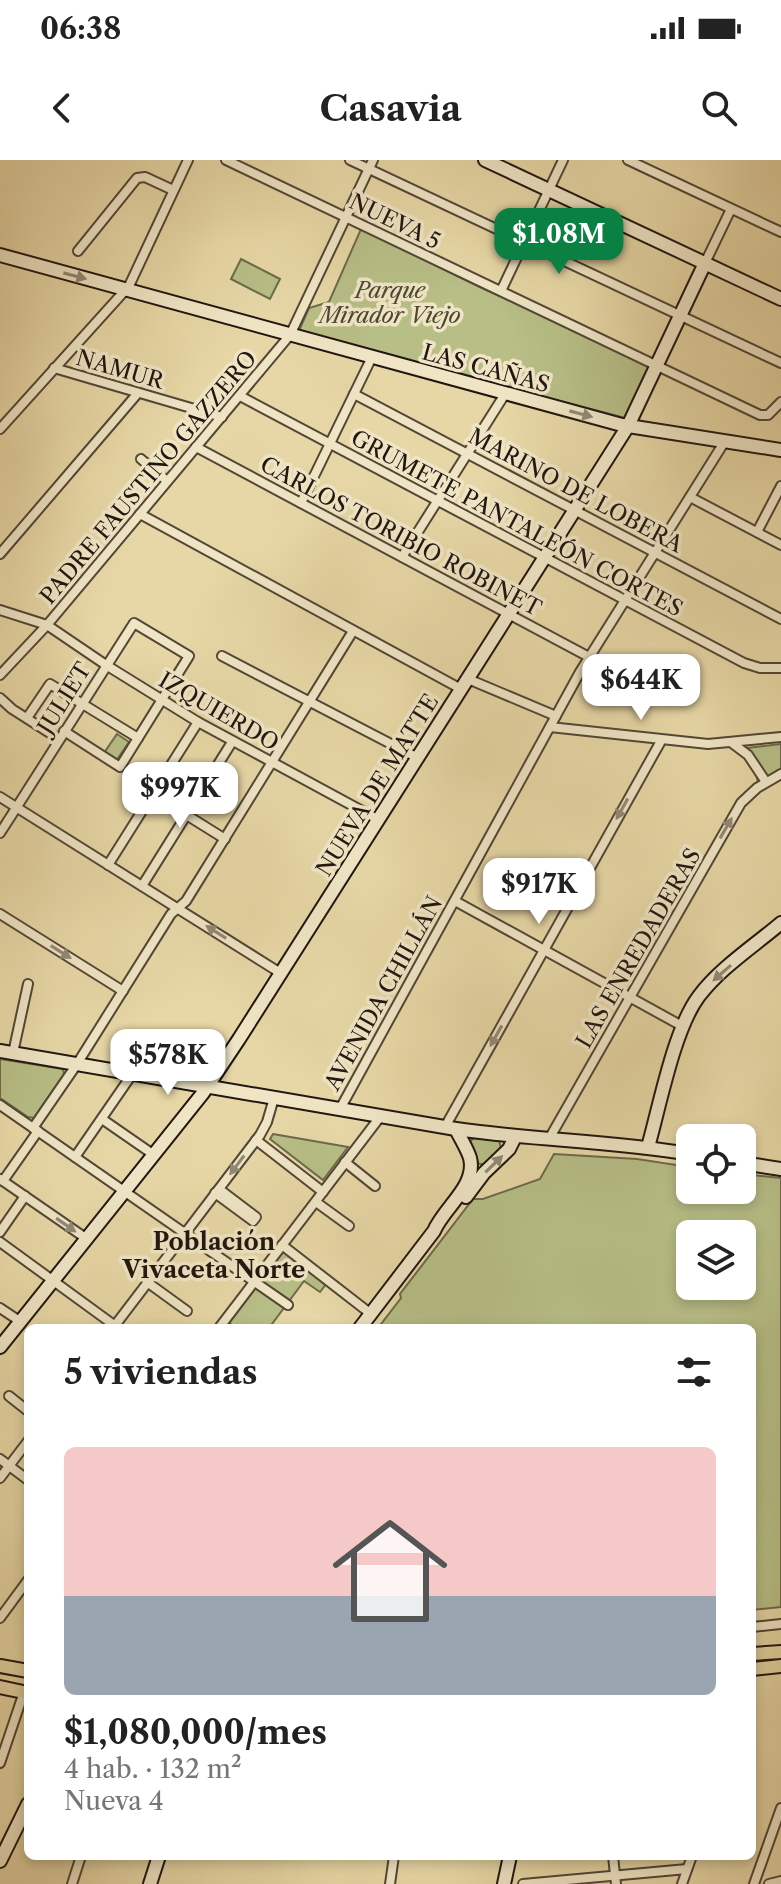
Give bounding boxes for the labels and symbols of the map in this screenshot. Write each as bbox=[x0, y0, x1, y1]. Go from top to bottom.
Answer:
street label: NUEVA 5 bbox=[345, 188, 445, 255]
pin: $1.08M bbox=[494, 208, 624, 276]
one-way arrow bbox=[63, 270, 88, 282]
park label: Parque Mirador Viejo bbox=[316, 277, 461, 329]
street label: LAS CAÑAS bbox=[419, 338, 553, 398]
street label: NAMUR bbox=[73, 344, 168, 395]
street label: PADRE FAUSTINO GAZZERO bbox=[34, 345, 262, 610]
one-way arrow bbox=[569, 409, 594, 421]
street label: MARINO DE LOBERA bbox=[464, 422, 688, 559]
street label: GRUMETE PANTALEÓN CORTES bbox=[346, 423, 688, 623]
street label: CARLOS TORIBIO ROBINET bbox=[256, 451, 546, 622]
pin: $644K bbox=[585, 654, 697, 722]
street label: JULIET bbox=[30, 657, 97, 742]
street label: IZQUIERDO bbox=[154, 666, 283, 757]
street label: NUEVA DE MATTE bbox=[310, 689, 444, 881]
pin: $997K bbox=[124, 762, 236, 830]
one-way arrow bbox=[616, 798, 630, 820]
one-way arrow bbox=[720, 817, 733, 840]
street label: LAS ENREDADERAS bbox=[570, 844, 707, 1053]
pin: $917K bbox=[483, 858, 595, 926]
street label: AVENIDA CHILLÁN bbox=[317, 891, 448, 1096]
one-way arrow bbox=[205, 926, 227, 940]
one-way arrow bbox=[51, 945, 72, 960]
one-way arrow bbox=[712, 964, 732, 981]
one-way arrow bbox=[489, 1025, 503, 1047]
pin: $578K bbox=[112, 1029, 224, 1097]
one-way arrow bbox=[229, 1155, 245, 1175]
one-way arrow bbox=[484, 1155, 503, 1173]
one-way arrow bbox=[56, 1217, 77, 1232]
district label: Población Vivaceta Norte bbox=[122, 1227, 305, 1284]

